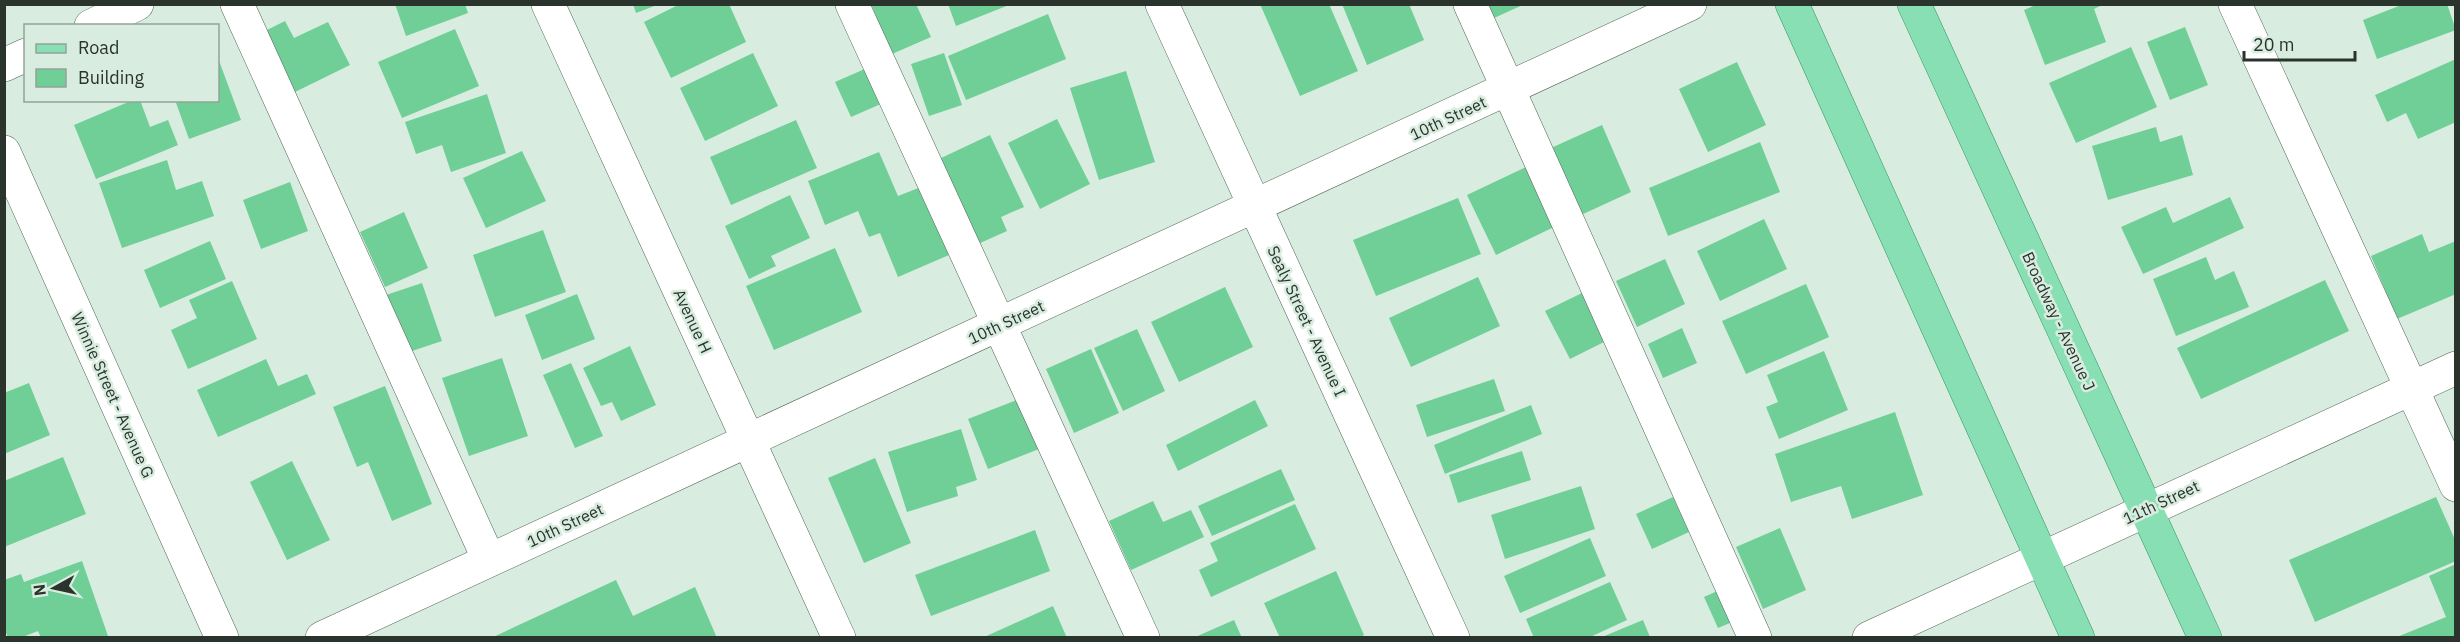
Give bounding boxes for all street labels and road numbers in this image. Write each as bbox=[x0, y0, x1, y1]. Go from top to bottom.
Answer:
street label: 10th Street bbox=[1407, 92, 1489, 144]
street label: Sealy Street - Avenue I bbox=[1263, 242, 1351, 400]
street label: Broadway - Avenue J bbox=[2018, 248, 2100, 394]
street label: Avenue H bbox=[669, 286, 717, 356]
street label: 10th Street bbox=[965, 296, 1047, 348]
street label: Winnie Street - Avenue G bbox=[67, 309, 159, 481]
street label: 11th Street bbox=[2120, 476, 2202, 528]
street label: 10th Street bbox=[524, 499, 606, 551]

